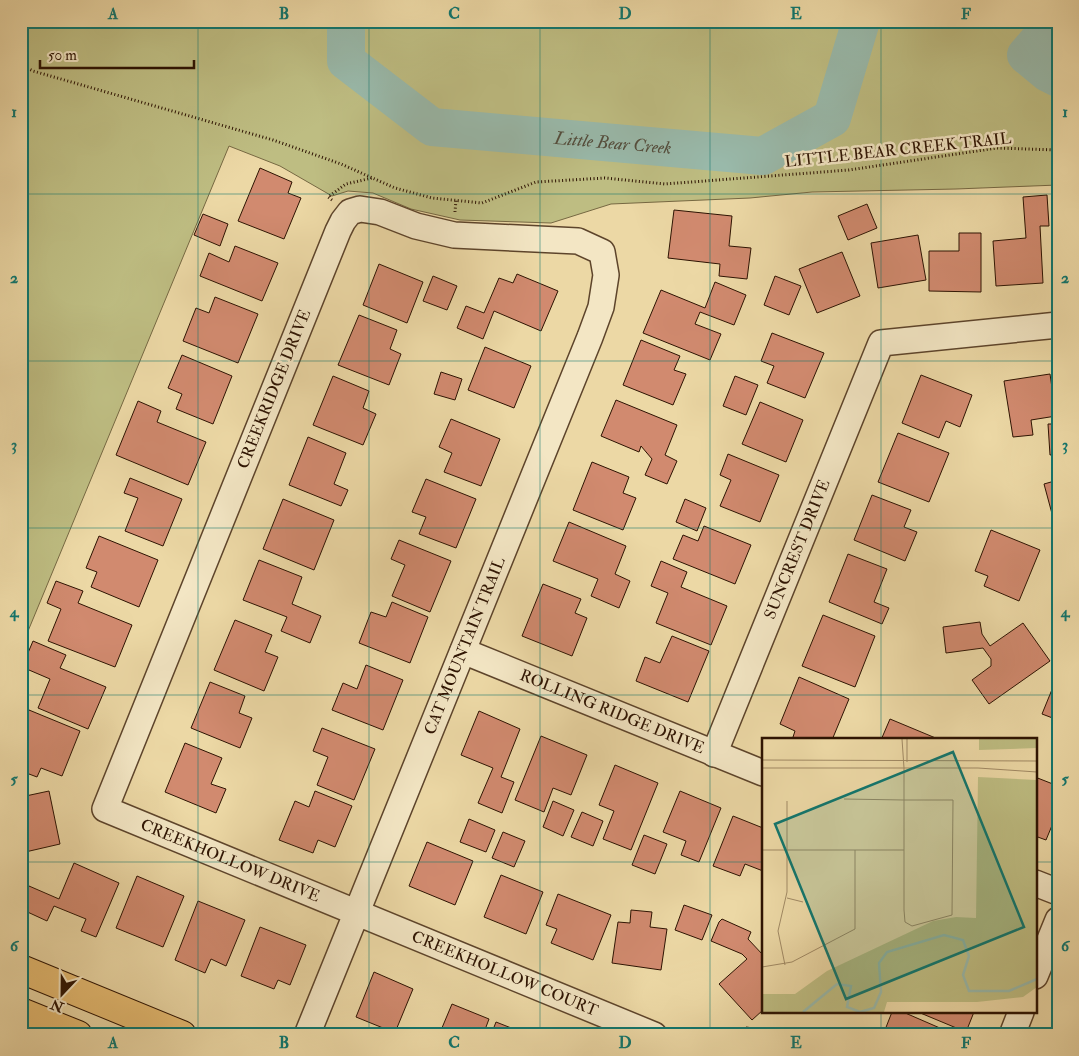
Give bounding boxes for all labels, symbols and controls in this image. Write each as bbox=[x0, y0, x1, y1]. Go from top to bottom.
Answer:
text: A bbox=[107, 4, 119, 24]
text: B bbox=[279, 4, 289, 24]
text: C bbox=[448, 4, 460, 24]
text: D bbox=[618, 4, 632, 24]
text: E bbox=[790, 4, 802, 24]
text: F bbox=[961, 4, 971, 24]
scale bar bbox=[40, 38, 194, 70]
text: 50 m bbox=[48, 46, 77, 65]
text: 1 bbox=[11, 102, 17, 122]
text: 1 bbox=[1062, 102, 1068, 122]
water label: Little Bear Creek bbox=[552, 126, 672, 159]
street label: LITTLE BEAR CREEK TRAIL bbox=[784, 128, 1013, 172]
text: 2 bbox=[10, 268, 18, 288]
text: 2 bbox=[1061, 268, 1069, 288]
street label: CREEKRIDGE DRIVE bbox=[233, 306, 315, 472]
text: 3 bbox=[11, 435, 17, 455]
text: 3 bbox=[1062, 435, 1068, 455]
street label: SUNCREST DRIVE bbox=[760, 477, 834, 622]
street label: CAT MOUNTAIN TRAIL bbox=[420, 554, 510, 738]
text: 4 bbox=[9, 602, 20, 622]
text: 4 bbox=[1060, 602, 1071, 622]
street label: ROLLING RIDGE DRIVE bbox=[517, 665, 707, 758]
inset map bbox=[762, 738, 1036, 1014]
text: 5 bbox=[10, 769, 18, 789]
text: 5 bbox=[1061, 769, 1069, 789]
street label: CREEKHOLLOW DRIVE bbox=[138, 815, 323, 906]
street label: CREEKHOLLOW COURT bbox=[409, 926, 601, 1021]
text: 6 bbox=[10, 936, 20, 956]
text: 6 bbox=[1061, 936, 1071, 956]
north arrow bbox=[38, 968, 88, 1018]
text: N bbox=[48, 995, 67, 1016]
text: A bbox=[107, 1033, 119, 1053]
text: B bbox=[279, 1033, 289, 1053]
text: C bbox=[448, 1033, 460, 1053]
text: D bbox=[618, 1033, 632, 1053]
text: E bbox=[790, 1033, 802, 1053]
text: F bbox=[961, 1033, 971, 1053]

